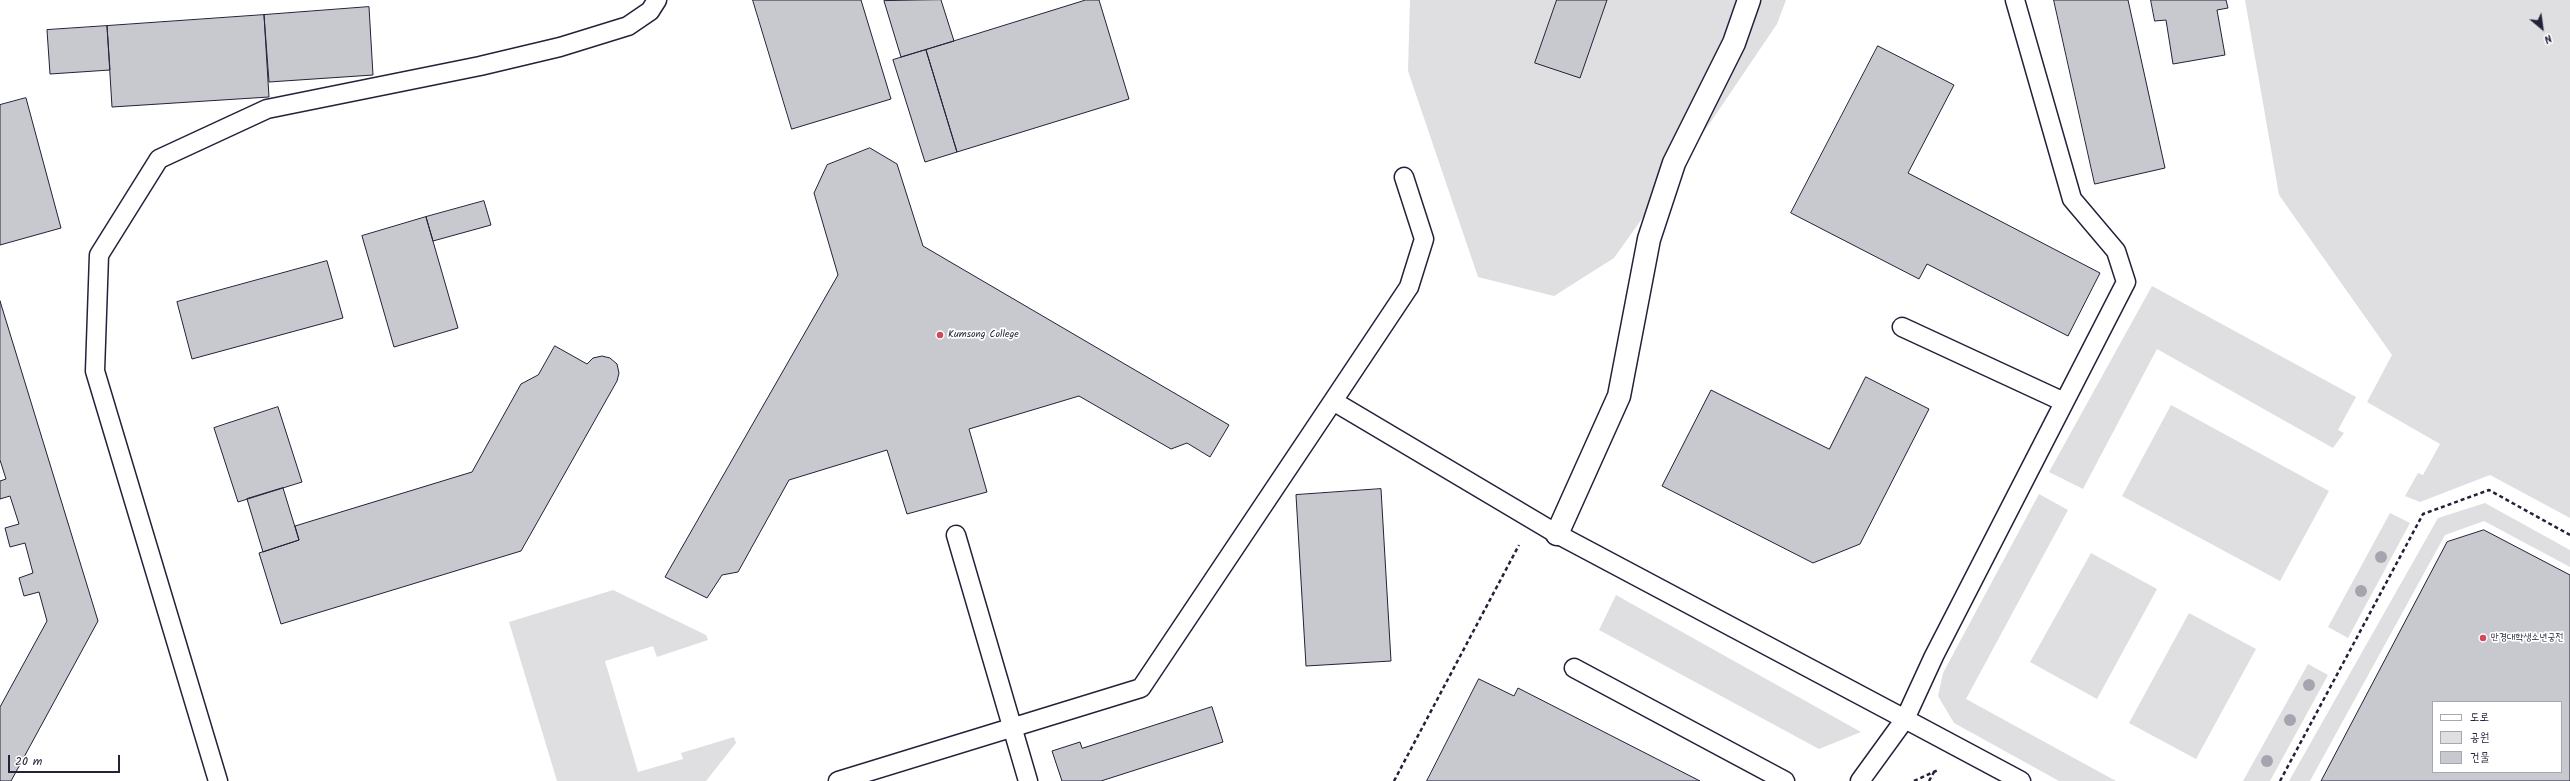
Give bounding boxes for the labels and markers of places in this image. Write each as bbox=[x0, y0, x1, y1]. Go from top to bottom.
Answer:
place label: Kumsong College bbox=[948, 329, 1019, 341]
marker: Kumsong College bbox=[935, 330, 945, 340]
place label: 만경대학생소년궁전 bbox=[2491, 632, 2563, 644]
marker: 만경대학생소년궁전 bbox=[2478, 633, 2488, 643]

